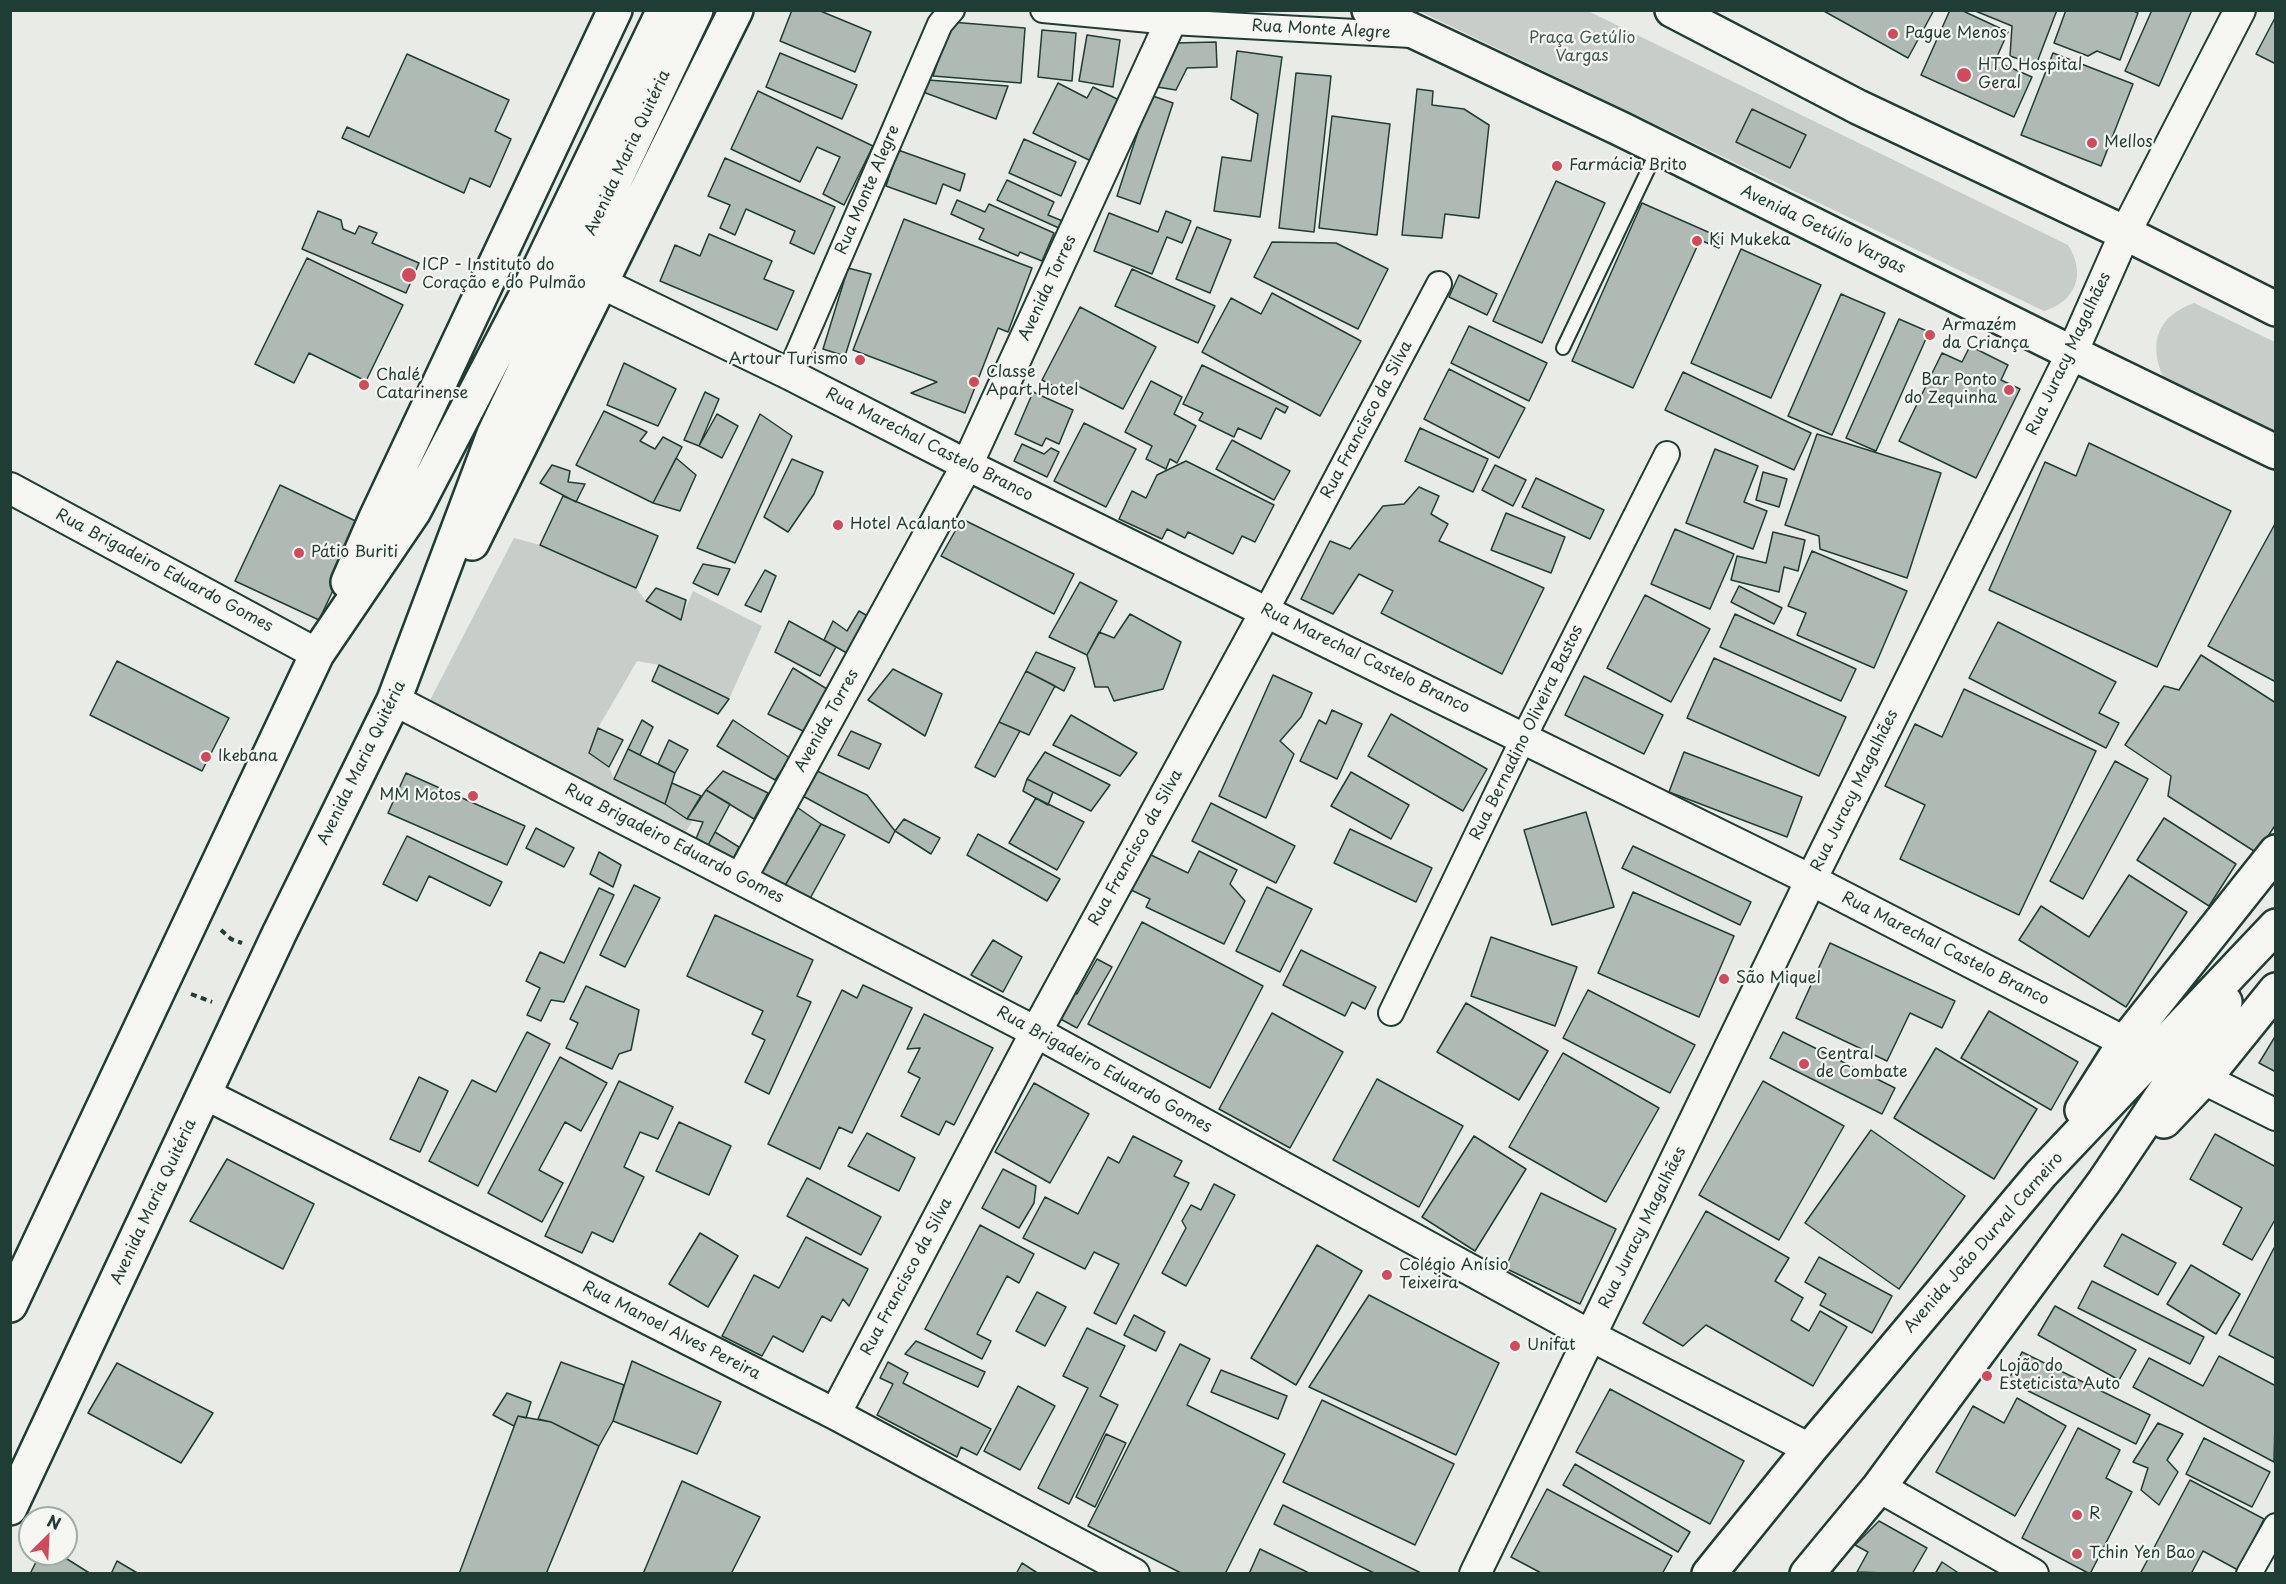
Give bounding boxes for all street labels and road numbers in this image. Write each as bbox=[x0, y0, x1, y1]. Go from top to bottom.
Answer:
street label: Rua Monte Alegre bbox=[1251, 17, 1391, 43]
street label: Avenida Maria Quitéria bbox=[581, 67, 675, 239]
street label: Rua Monte Alegre bbox=[832, 122, 904, 258]
street label: Avenida Getúlio Vargas bbox=[1737, 182, 1909, 278]
street label: Avenida Torres bbox=[1015, 232, 1081, 344]
street label: Rua Juracy Magalhães bbox=[2023, 269, 2115, 439]
street label: Rua Francisco da Silva bbox=[1317, 338, 1417, 502]
street label: Rua Marechal Castelo Branco bbox=[822, 384, 1036, 506]
street label: Rua Brigadeiro Eduardo Gomes bbox=[52, 505, 276, 637]
street label: Rua Marechal Castelo Branco bbox=[1257, 600, 1473, 718]
street label: Rua Bernadino Oliveira Bastos bbox=[1466, 622, 1588, 844]
street label: Avenida Torres bbox=[791, 666, 863, 776]
street label: Avenida Maria Quitéria bbox=[314, 678, 410, 848]
street label: Rua Juracy Magalhães bbox=[1807, 707, 1903, 875]
street label: Rua Francisco da Silva bbox=[1085, 766, 1187, 930]
street label: Rua Brigadeiro Eduardo Gomes bbox=[561, 780, 787, 908]
street label: Rua Marechal Castelo Branco bbox=[1838, 888, 2052, 1010]
street label: Rua Brigadeiro Eduardo Gomes bbox=[993, 1003, 1215, 1137]
street label: Avenida Maria Quitéria bbox=[107, 1116, 201, 1288]
street label: Rua Juracy Magalhães bbox=[1595, 1144, 1691, 1312]
street label: Avenida João Durval Carneiro bbox=[1900, 1149, 2068, 1337]
street label: Rua Francisco da Silva bbox=[857, 1195, 957, 1359]
street label: Rua Manoel Alves Pereira bbox=[579, 1278, 763, 1384]

